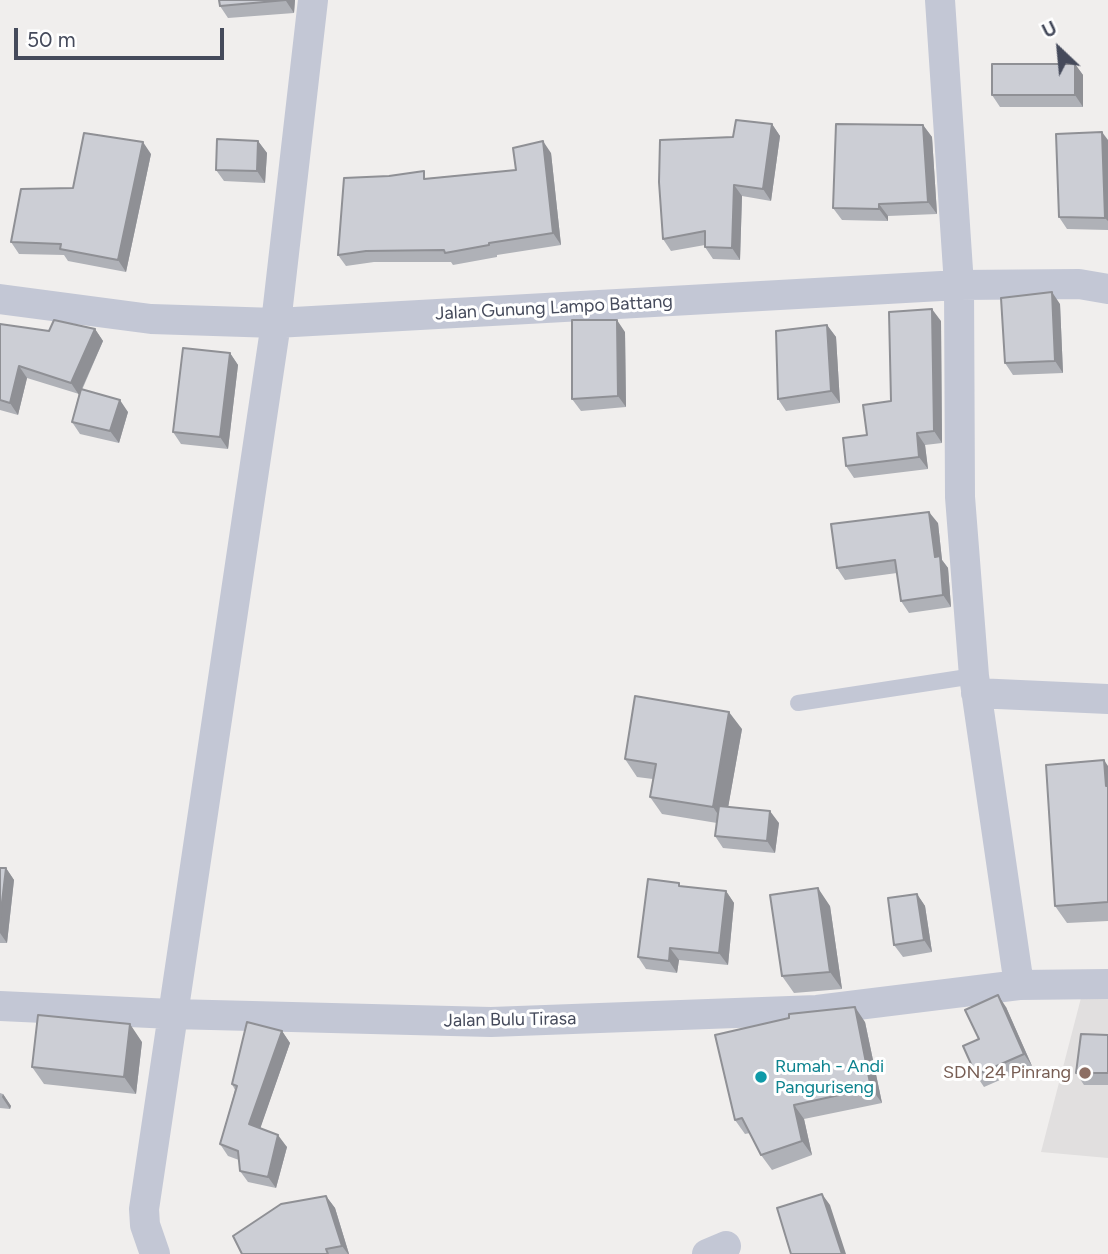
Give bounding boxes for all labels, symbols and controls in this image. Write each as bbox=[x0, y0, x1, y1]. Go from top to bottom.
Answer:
scale bar bbox=[18, 14, 228, 58]
north arrow bbox=[1024, 14, 1094, 84]
text: U bbox=[1039, 16, 1061, 43]
text: 50 m bbox=[27, 27, 76, 52]
street label: Jalan Gunung Lampo Battang bbox=[435, 291, 673, 325]
street label: Jalan Bulu Tirasa bbox=[444, 1008, 576, 1032]
place label: Rumah - Andi Panguriseng bbox=[775, 1056, 884, 1098]
place label: SDN 24 Pinrang bbox=[943, 1062, 1071, 1084]
marker: SDN 24 Pinrang bbox=[1077, 1065, 1093, 1081]
marker: Rumah - Andi Panguriseng bbox=[753, 1069, 769, 1085]

